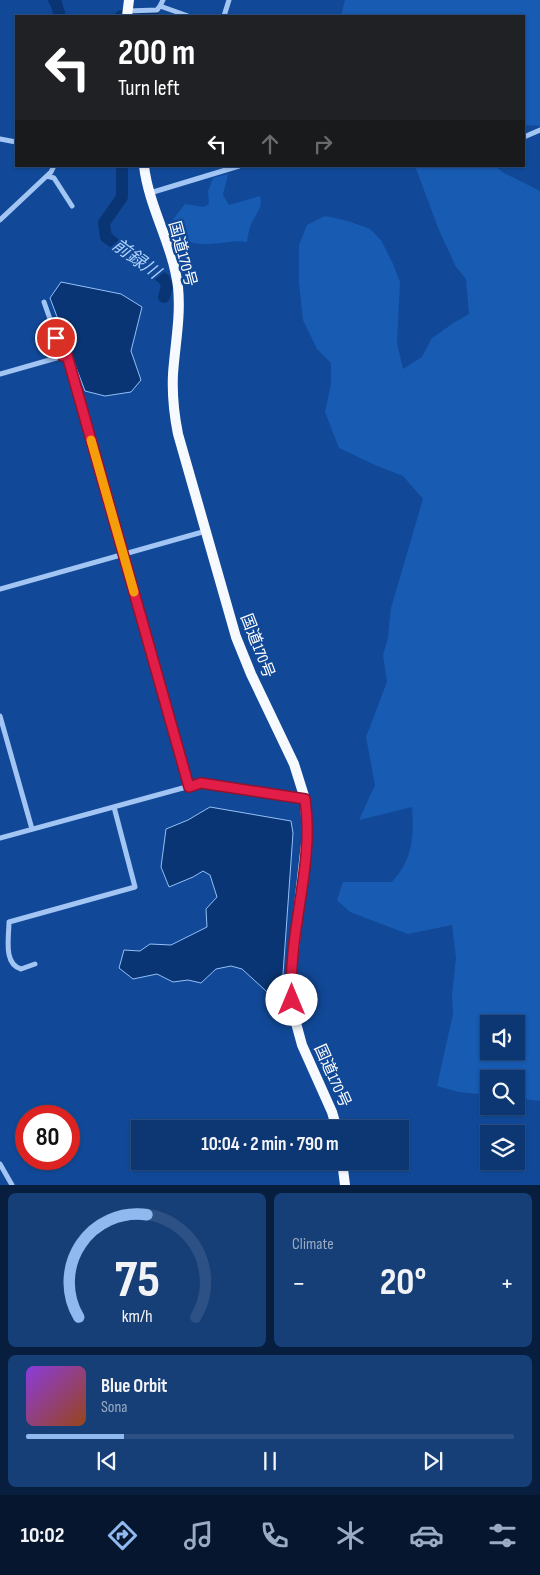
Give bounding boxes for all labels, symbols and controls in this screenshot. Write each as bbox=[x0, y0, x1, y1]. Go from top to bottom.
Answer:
text: 200 m bbox=[118, 32, 195, 75]
icon: left bbox=[35, 35, 100, 100]
text: Turn left bbox=[118, 75, 180, 102]
icon: left bbox=[203, 130, 231, 158]
icon: ahead bbox=[256, 130, 284, 158]
icon: right bbox=[309, 130, 337, 158]
street label: 国道170号 bbox=[164, 219, 200, 289]
water label: 前録川 bbox=[108, 235, 166, 285]
pin bbox=[35, 317, 77, 359]
icon: arrive bbox=[42, 324, 70, 352]
street label: 国道170号 bbox=[236, 611, 278, 681]
position arrow bbox=[265, 973, 317, 1025]
map controls bbox=[480, 1015, 525, 1170]
button: sound bbox=[480, 1015, 525, 1060]
street label: 国道170号 bbox=[310, 1042, 354, 1110]
button: search bbox=[480, 1070, 525, 1115]
speed limit sign: 80 bbox=[15, 1105, 80, 1170]
button: layers bbox=[480, 1125, 525, 1170]
text: 10:04 · 2 min · 790 m bbox=[201, 1133, 339, 1156]
text: Climate bbox=[292, 1235, 334, 1254]
text: 75 bbox=[114, 1249, 160, 1312]
text: 20° bbox=[380, 1260, 426, 1305]
text: − bbox=[292, 1267, 306, 1300]
text: + bbox=[500, 1267, 514, 1300]
text: km/h bbox=[122, 1306, 152, 1327]
text: Blue Orbit bbox=[101, 1375, 167, 1398]
text: Sona bbox=[101, 1398, 128, 1417]
icon: previous bbox=[93, 1447, 121, 1475]
icon: pause bbox=[256, 1447, 284, 1475]
icon: next bbox=[419, 1447, 447, 1475]
icon: directions bbox=[105, 1518, 140, 1553]
icon: music bbox=[181, 1518, 216, 1553]
icon: phone bbox=[257, 1518, 292, 1553]
icon: climate bbox=[333, 1518, 368, 1553]
icon: car bbox=[409, 1518, 444, 1553]
icon: filters bbox=[485, 1518, 520, 1553]
text: 10:02 bbox=[20, 1522, 64, 1549]

